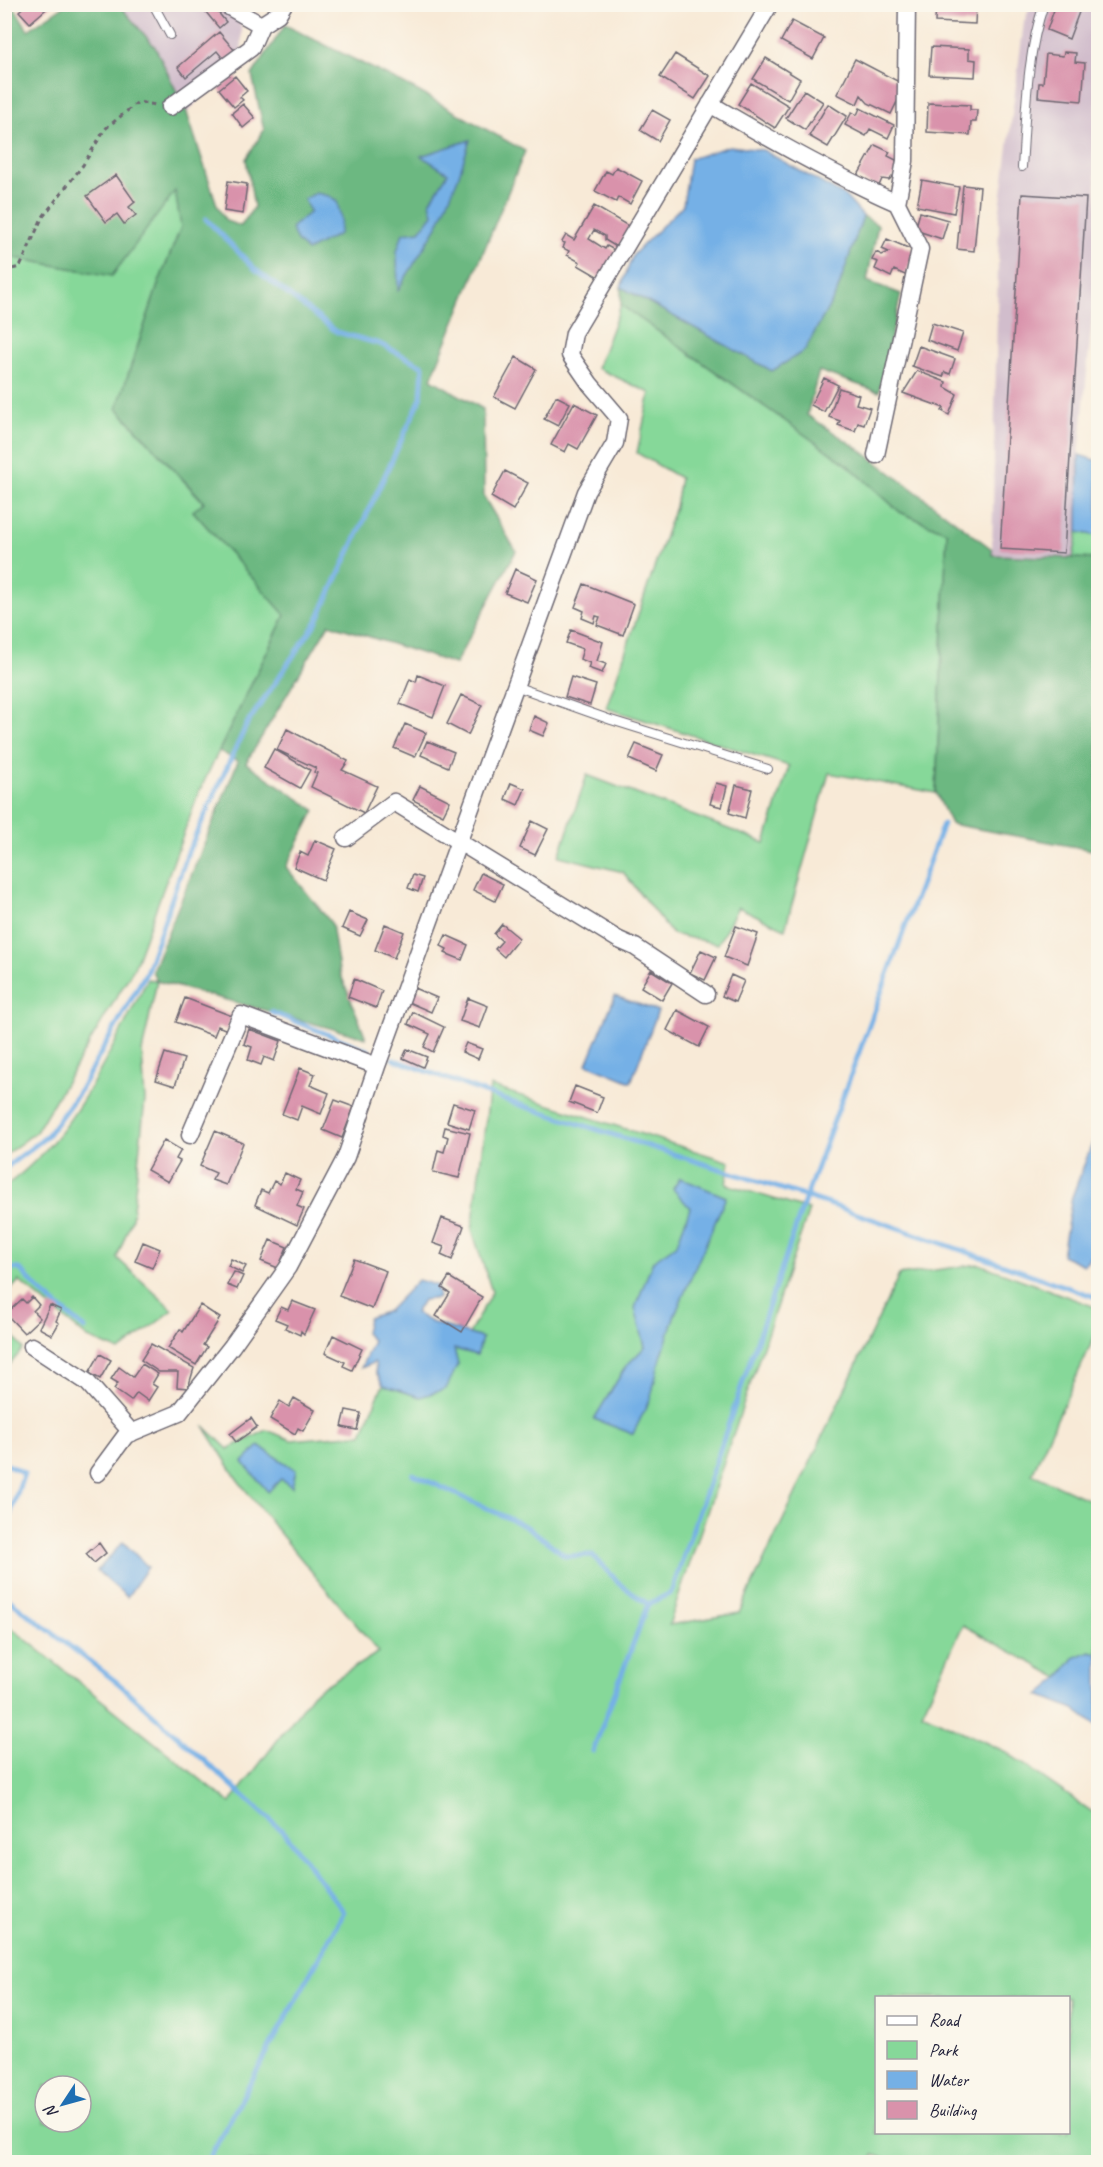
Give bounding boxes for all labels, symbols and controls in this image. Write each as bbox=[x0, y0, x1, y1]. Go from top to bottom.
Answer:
legend bbox=[875, 1996, 1070, 2134]
text: Road bbox=[929, 2009, 962, 2031]
text: Park bbox=[929, 2039, 959, 2061]
text: Water bbox=[929, 2069, 970, 2091]
north arrow bbox=[33, 2074, 93, 2134]
text: Building bbox=[929, 2099, 978, 2121]
text: N bbox=[39, 2100, 63, 2122]

